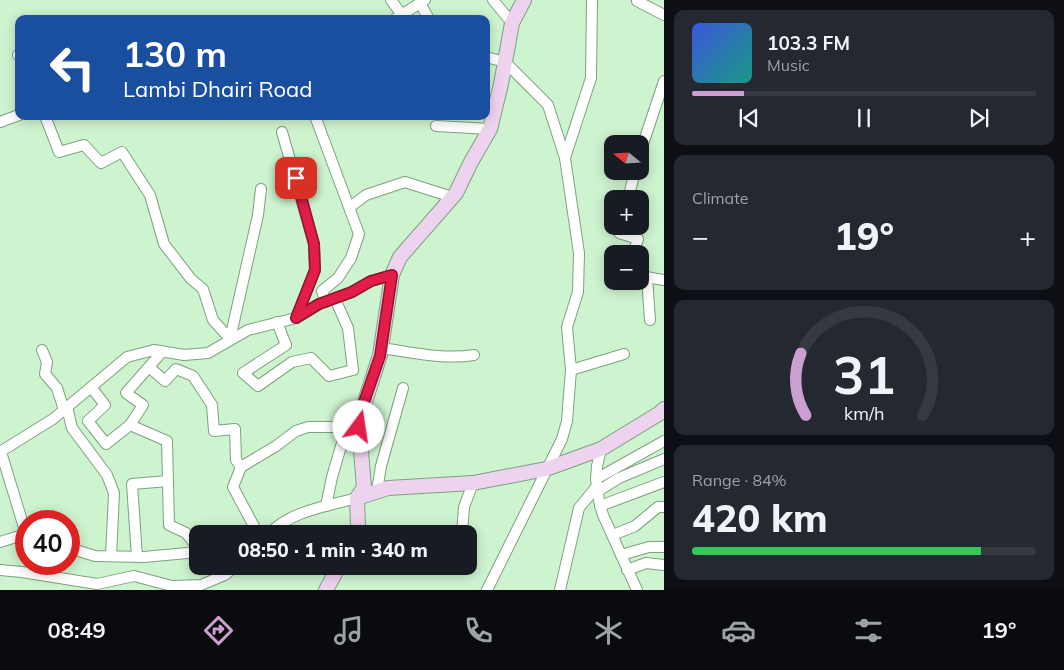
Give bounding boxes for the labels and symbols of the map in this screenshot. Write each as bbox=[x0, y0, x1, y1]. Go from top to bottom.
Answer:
north arrow bbox=[604, 135, 649, 180]
pin bbox=[275, 157, 317, 199]
position arrow bbox=[332, 400, 384, 452]
speed limit sign: 40 bbox=[15, 510, 80, 575]

